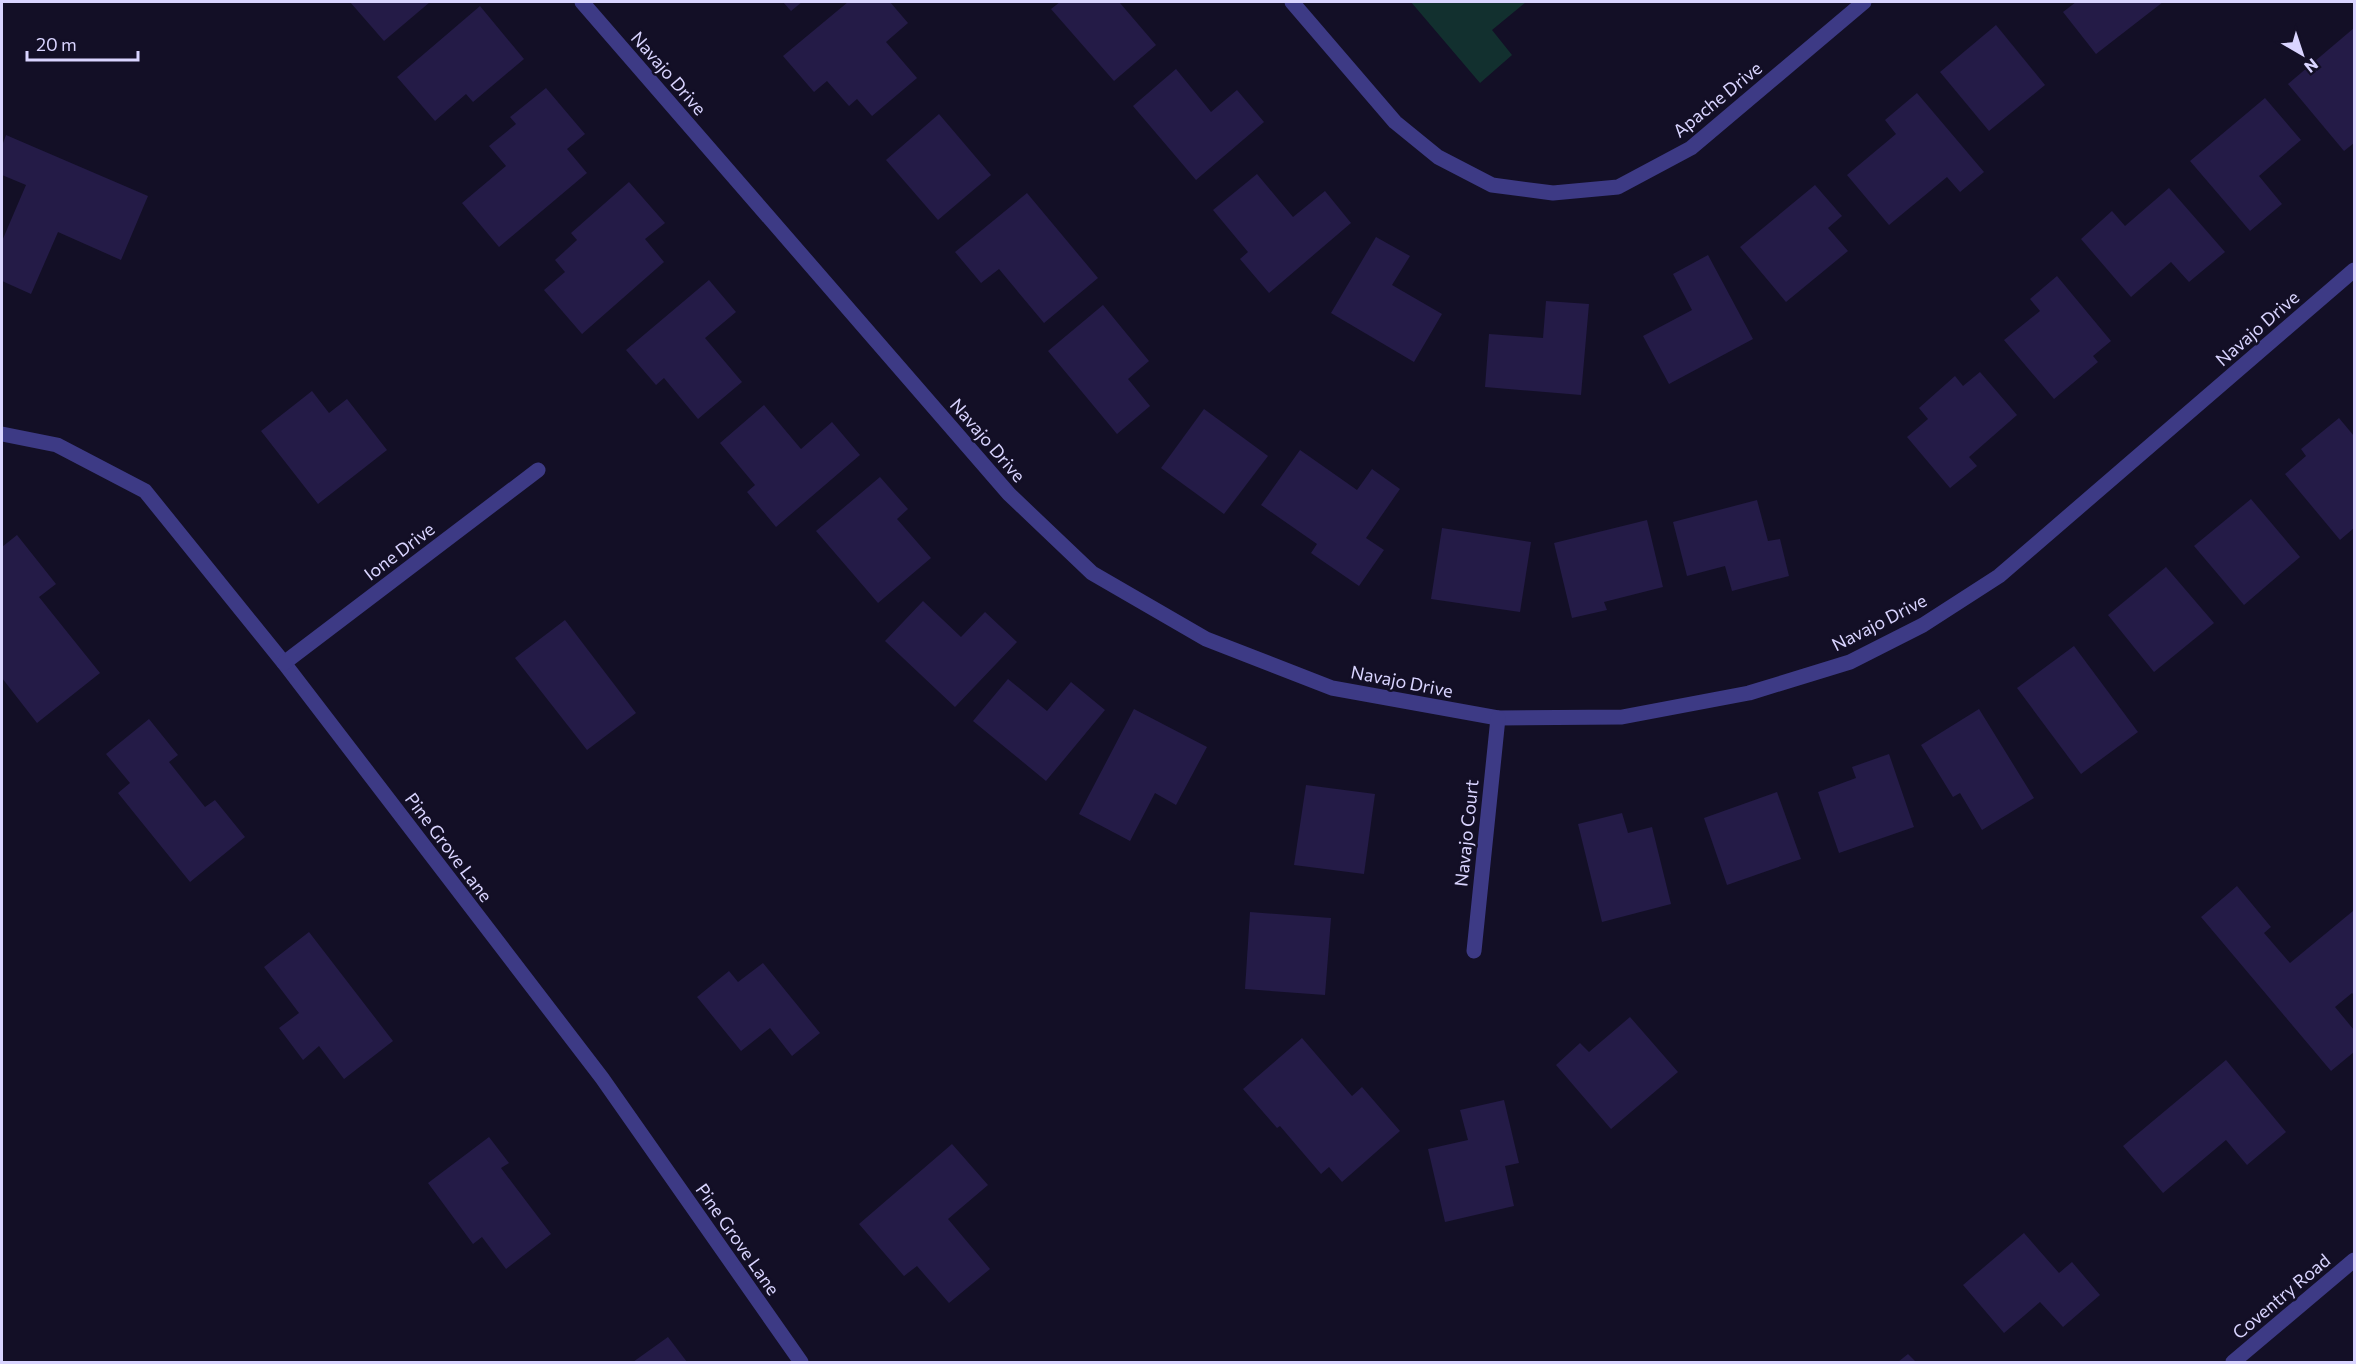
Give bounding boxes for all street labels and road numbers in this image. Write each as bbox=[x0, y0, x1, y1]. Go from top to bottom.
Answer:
street label: Navajo Drive bbox=[627, 27, 711, 119]
street label: Apache Drive bbox=[1668, 56, 1766, 142]
street label: Navajo Drive bbox=[2211, 286, 2303, 370]
street label: Navajo Drive bbox=[946, 394, 1030, 486]
street label: Ione Drive bbox=[359, 517, 439, 585]
street label: Navajo Drive bbox=[1828, 589, 1930, 655]
street label: Navajo Drive bbox=[1349, 660, 1455, 702]
street label: Navajo Court bbox=[1449, 778, 1483, 888]
street label: Pine Grove Lane bbox=[401, 788, 497, 906]
street label: Pine Grove Lane bbox=[691, 1179, 785, 1299]
street label: Coventry Road bbox=[2228, 1249, 2334, 1343]

